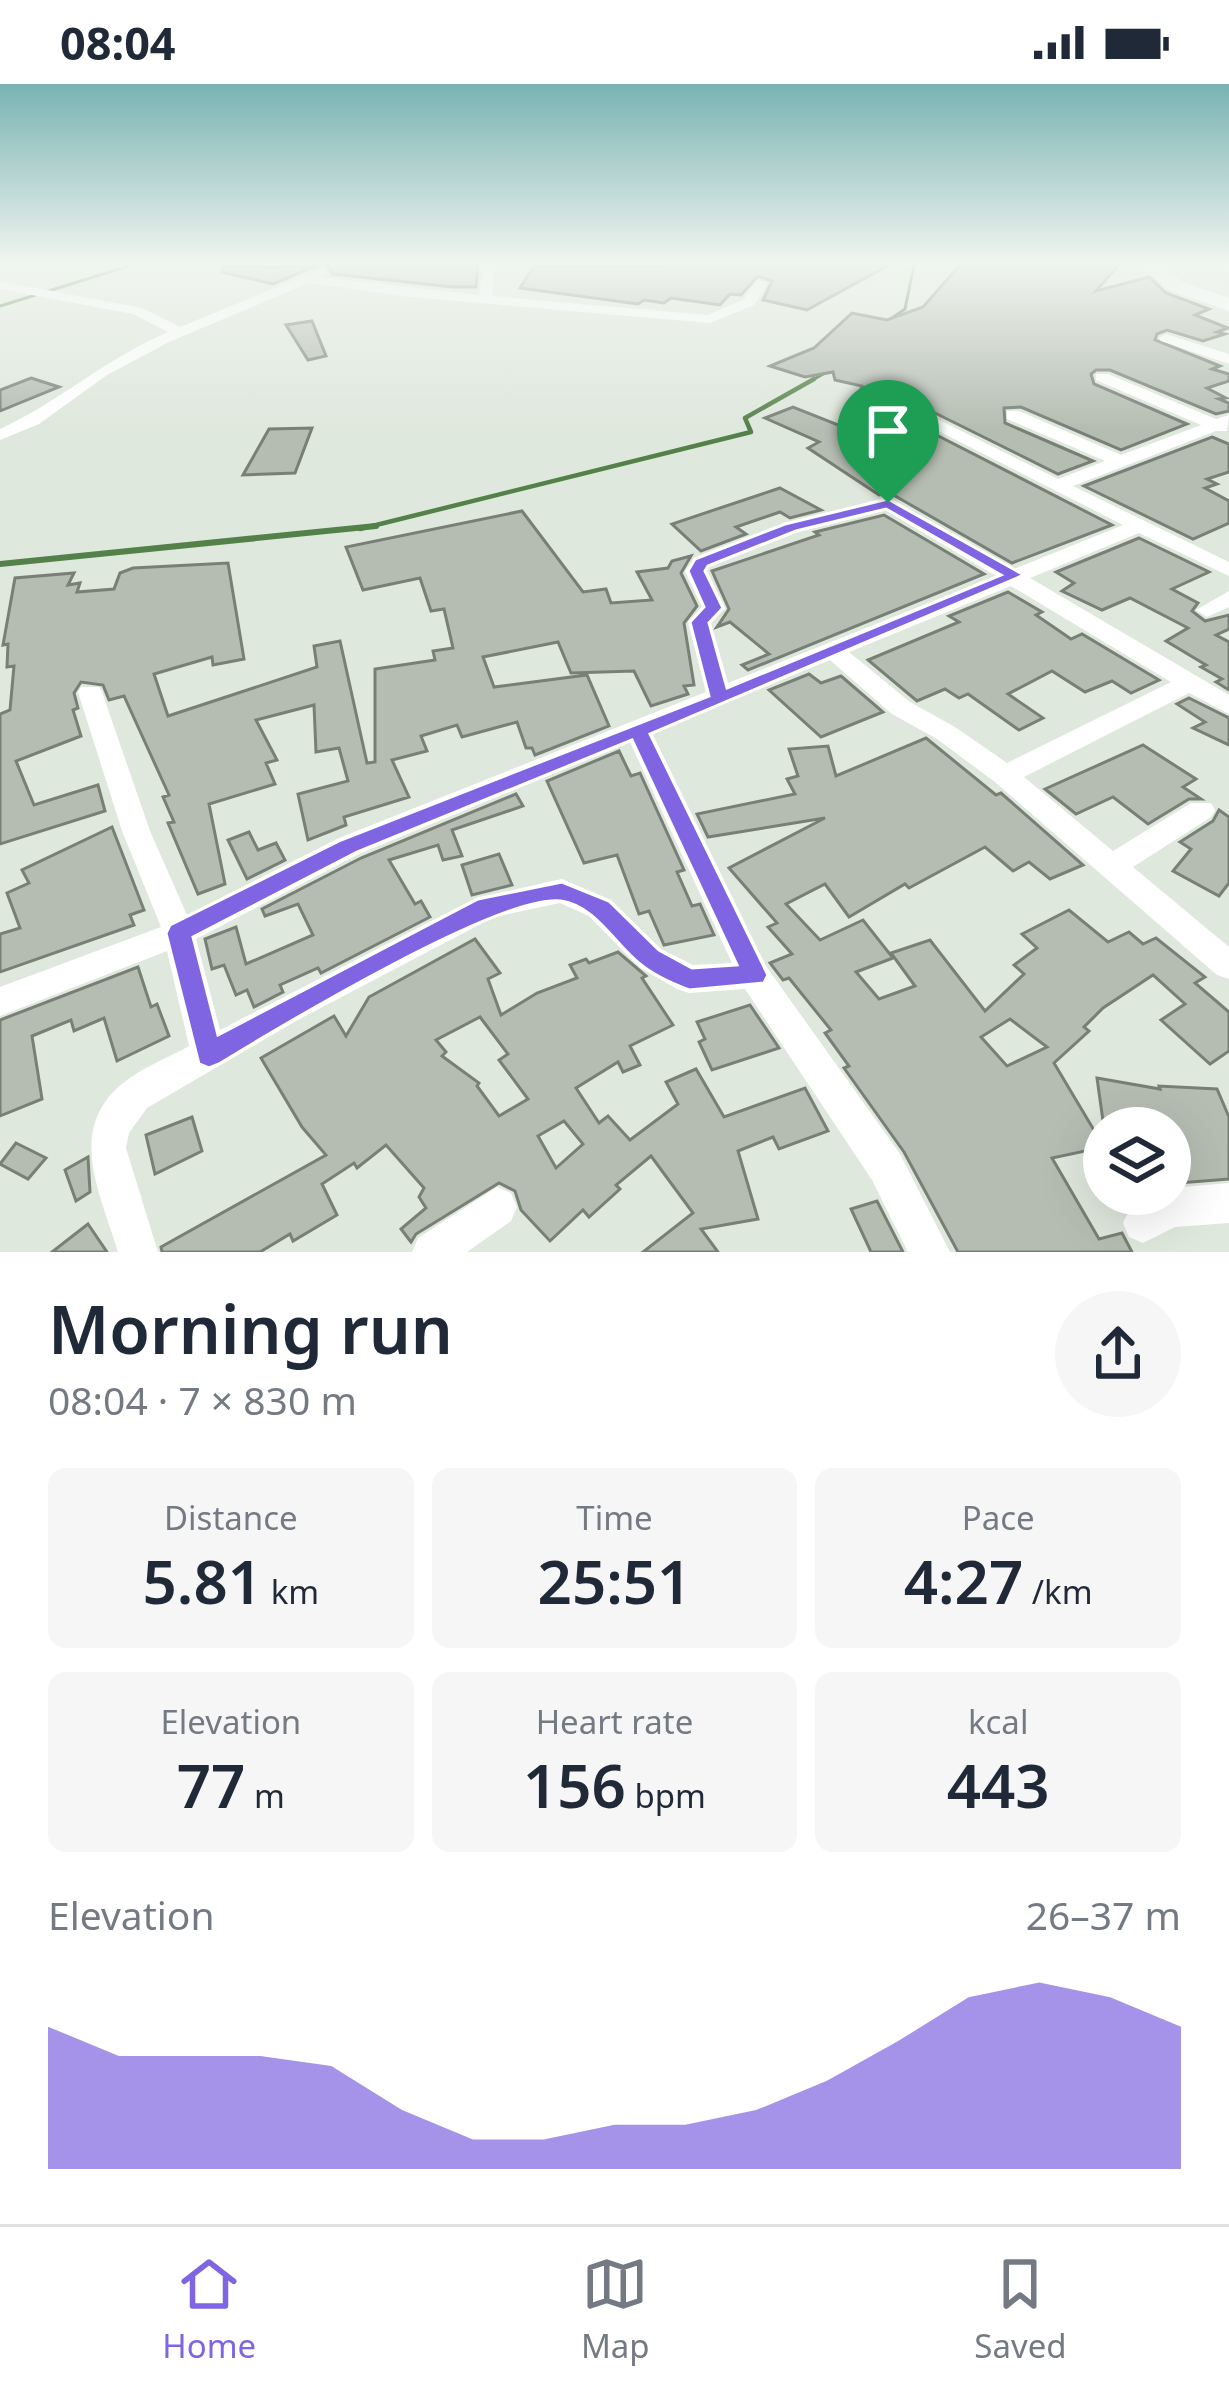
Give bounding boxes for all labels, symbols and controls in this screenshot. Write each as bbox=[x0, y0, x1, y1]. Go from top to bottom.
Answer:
text: 08:04 bbox=[60, 12, 176, 73]
pin bbox=[837, 380, 939, 503]
icon: arrive bbox=[855, 398, 921, 464]
map controls bbox=[1083, 1107, 1191, 1215]
button: layers bbox=[1083, 1107, 1191, 1215]
text: Morning run bbox=[48, 1283, 453, 1373]
button: share bbox=[1055, 1291, 1181, 1417]
text: 08:04 · 7 × 830 m bbox=[48, 1373, 357, 1426]
text: Distance bbox=[164, 1495, 298, 1540]
text: Time bbox=[576, 1495, 653, 1540]
text: Pace bbox=[962, 1495, 1035, 1540]
text: 5.81 bbox=[143, 1540, 262, 1622]
text: 25:51 bbox=[538, 1540, 691, 1622]
text: 4:27 bbox=[904, 1540, 1023, 1622]
text: km bbox=[262, 1569, 319, 1614]
text: /km bbox=[1023, 1569, 1093, 1614]
text: Elevation bbox=[160, 1699, 301, 1744]
text: Heart rate bbox=[536, 1699, 693, 1744]
text: kcal bbox=[968, 1699, 1028, 1744]
text: 77 bbox=[177, 1744, 245, 1826]
text: 156 bbox=[523, 1744, 626, 1826]
text: 443 bbox=[947, 1744, 1050, 1826]
text: m bbox=[245, 1773, 285, 1818]
text: bpm bbox=[626, 1773, 706, 1818]
text: Elevation bbox=[48, 1888, 215, 1941]
text: 26–37 m bbox=[1026, 1888, 1181, 1941]
tab: Home bbox=[162, 2251, 256, 2368]
tab: Map bbox=[581, 2251, 650, 2368]
tab: Saved bbox=[974, 2251, 1067, 2368]

